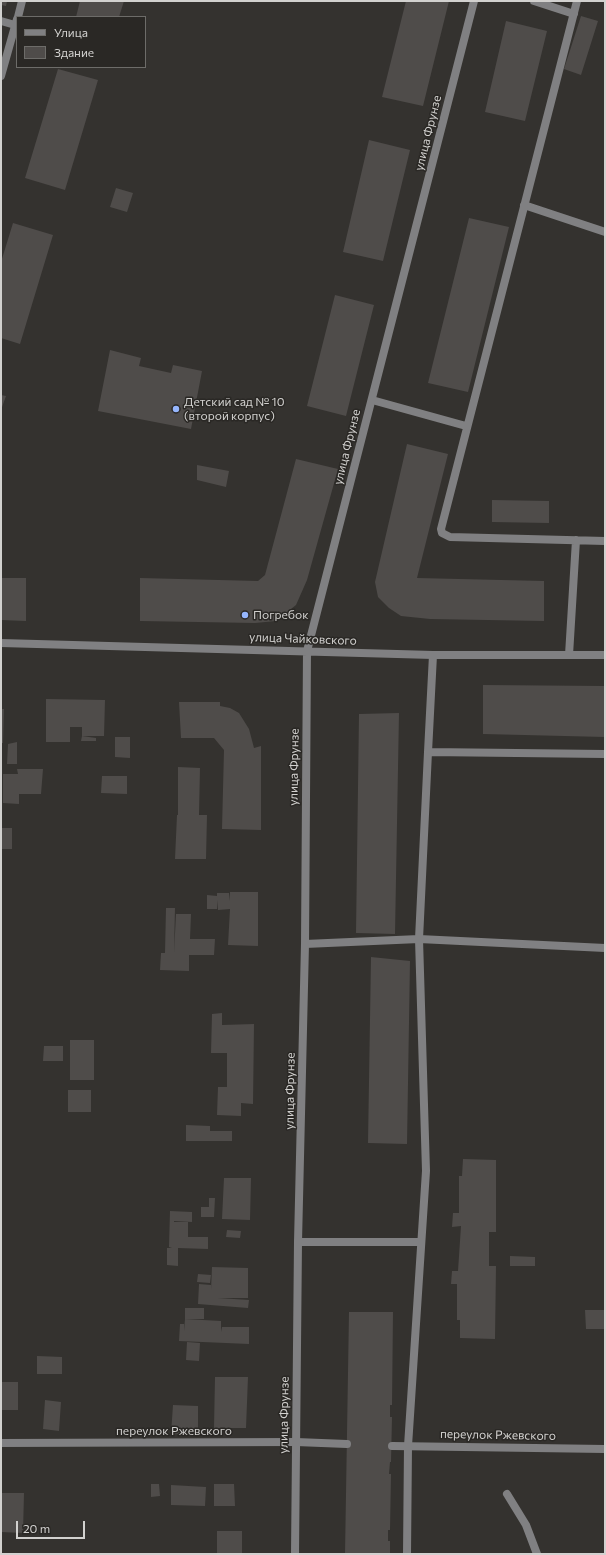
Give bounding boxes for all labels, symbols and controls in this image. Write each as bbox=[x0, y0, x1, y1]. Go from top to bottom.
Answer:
legend bbox=[16, 16, 146, 68]
text: Улица bbox=[54, 25, 88, 39]
text: Здание bbox=[54, 45, 94, 59]
street label: улица Фрунзе bbox=[412, 94, 444, 172]
place label: Детский сад № 10 (второй корпус) bbox=[184, 395, 285, 423]
marker: Детский сад № 10 (второй корпус) bbox=[171, 404, 181, 414]
street label: улица Фрунзе bbox=[331, 408, 363, 486]
place label: Погребок bbox=[253, 608, 309, 622]
marker: Погребок bbox=[240, 610, 250, 620]
street label: улица Чайковского bbox=[249, 630, 357, 648]
street label: улица Фрунзе bbox=[286, 728, 302, 806]
street label: улица Фрунзе bbox=[282, 1052, 298, 1130]
street label: улица Фрунзе bbox=[276, 1376, 292, 1454]
street label: переулок Ржевского bbox=[116, 1424, 232, 1438]
street label: переулок Ржевского bbox=[440, 1427, 556, 1443]
scale bar bbox=[18, 1513, 87, 1539]
text: 20 m bbox=[23, 1521, 50, 1535]

